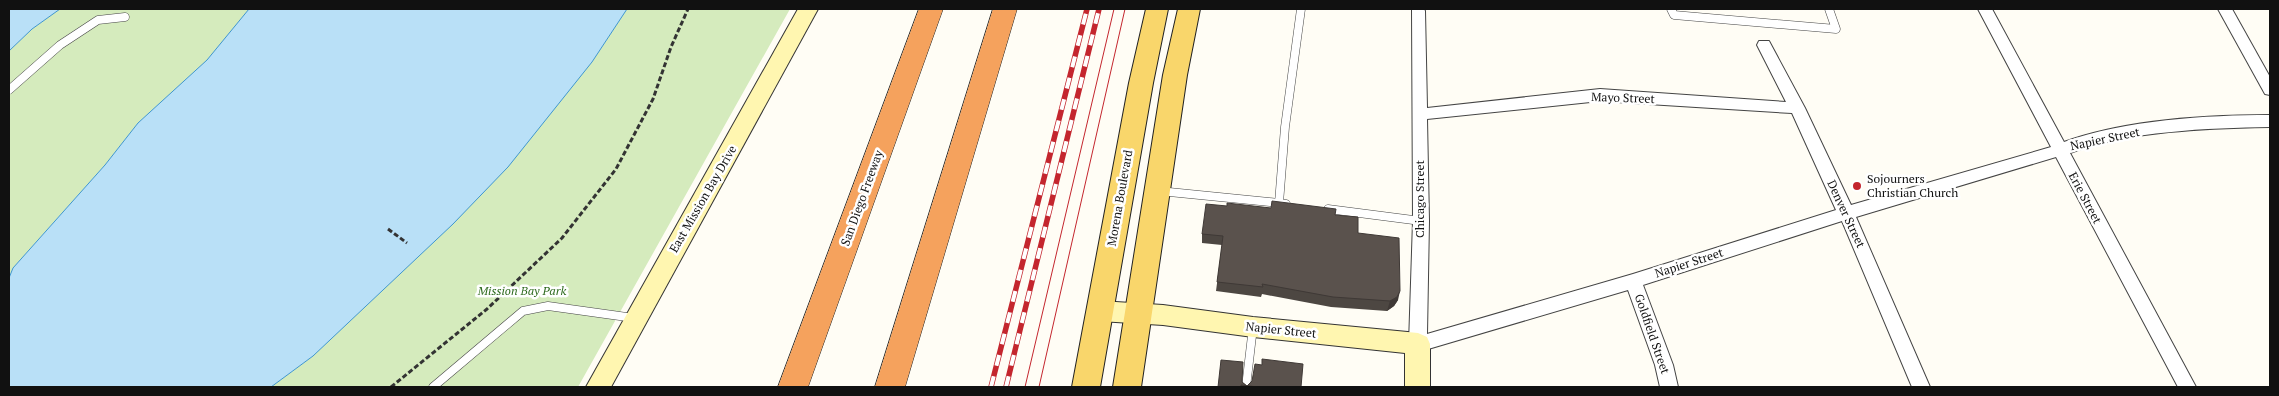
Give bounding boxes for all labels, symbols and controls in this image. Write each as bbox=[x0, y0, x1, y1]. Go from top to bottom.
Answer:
street label: Mayo Street bbox=[1591, 89, 1656, 106]
street label: Napier Street bbox=[2069, 124, 2142, 153]
street label: East Mission Bay Drive bbox=[666, 142, 739, 255]
street label: San Diego Freeway bbox=[837, 147, 886, 248]
street label: Morena Boulevard bbox=[1104, 148, 1135, 247]
street label: Chicago Street bbox=[1412, 159, 1427, 238]
street label: Erie Street bbox=[2066, 169, 2106, 227]
place label: Sojourners Christian Church bbox=[1867, 171, 1958, 200]
street label: Denver Street bbox=[1824, 177, 1869, 251]
marker: Sojourners Christian Church bbox=[1851, 180, 1863, 192]
street label: Napier Street bbox=[1653, 244, 1725, 281]
park label: Mission Bay Park bbox=[477, 283, 566, 298]
street label: Goldfield Street bbox=[1632, 292, 1673, 376]
street label: Napier Street bbox=[1245, 318, 1318, 341]

